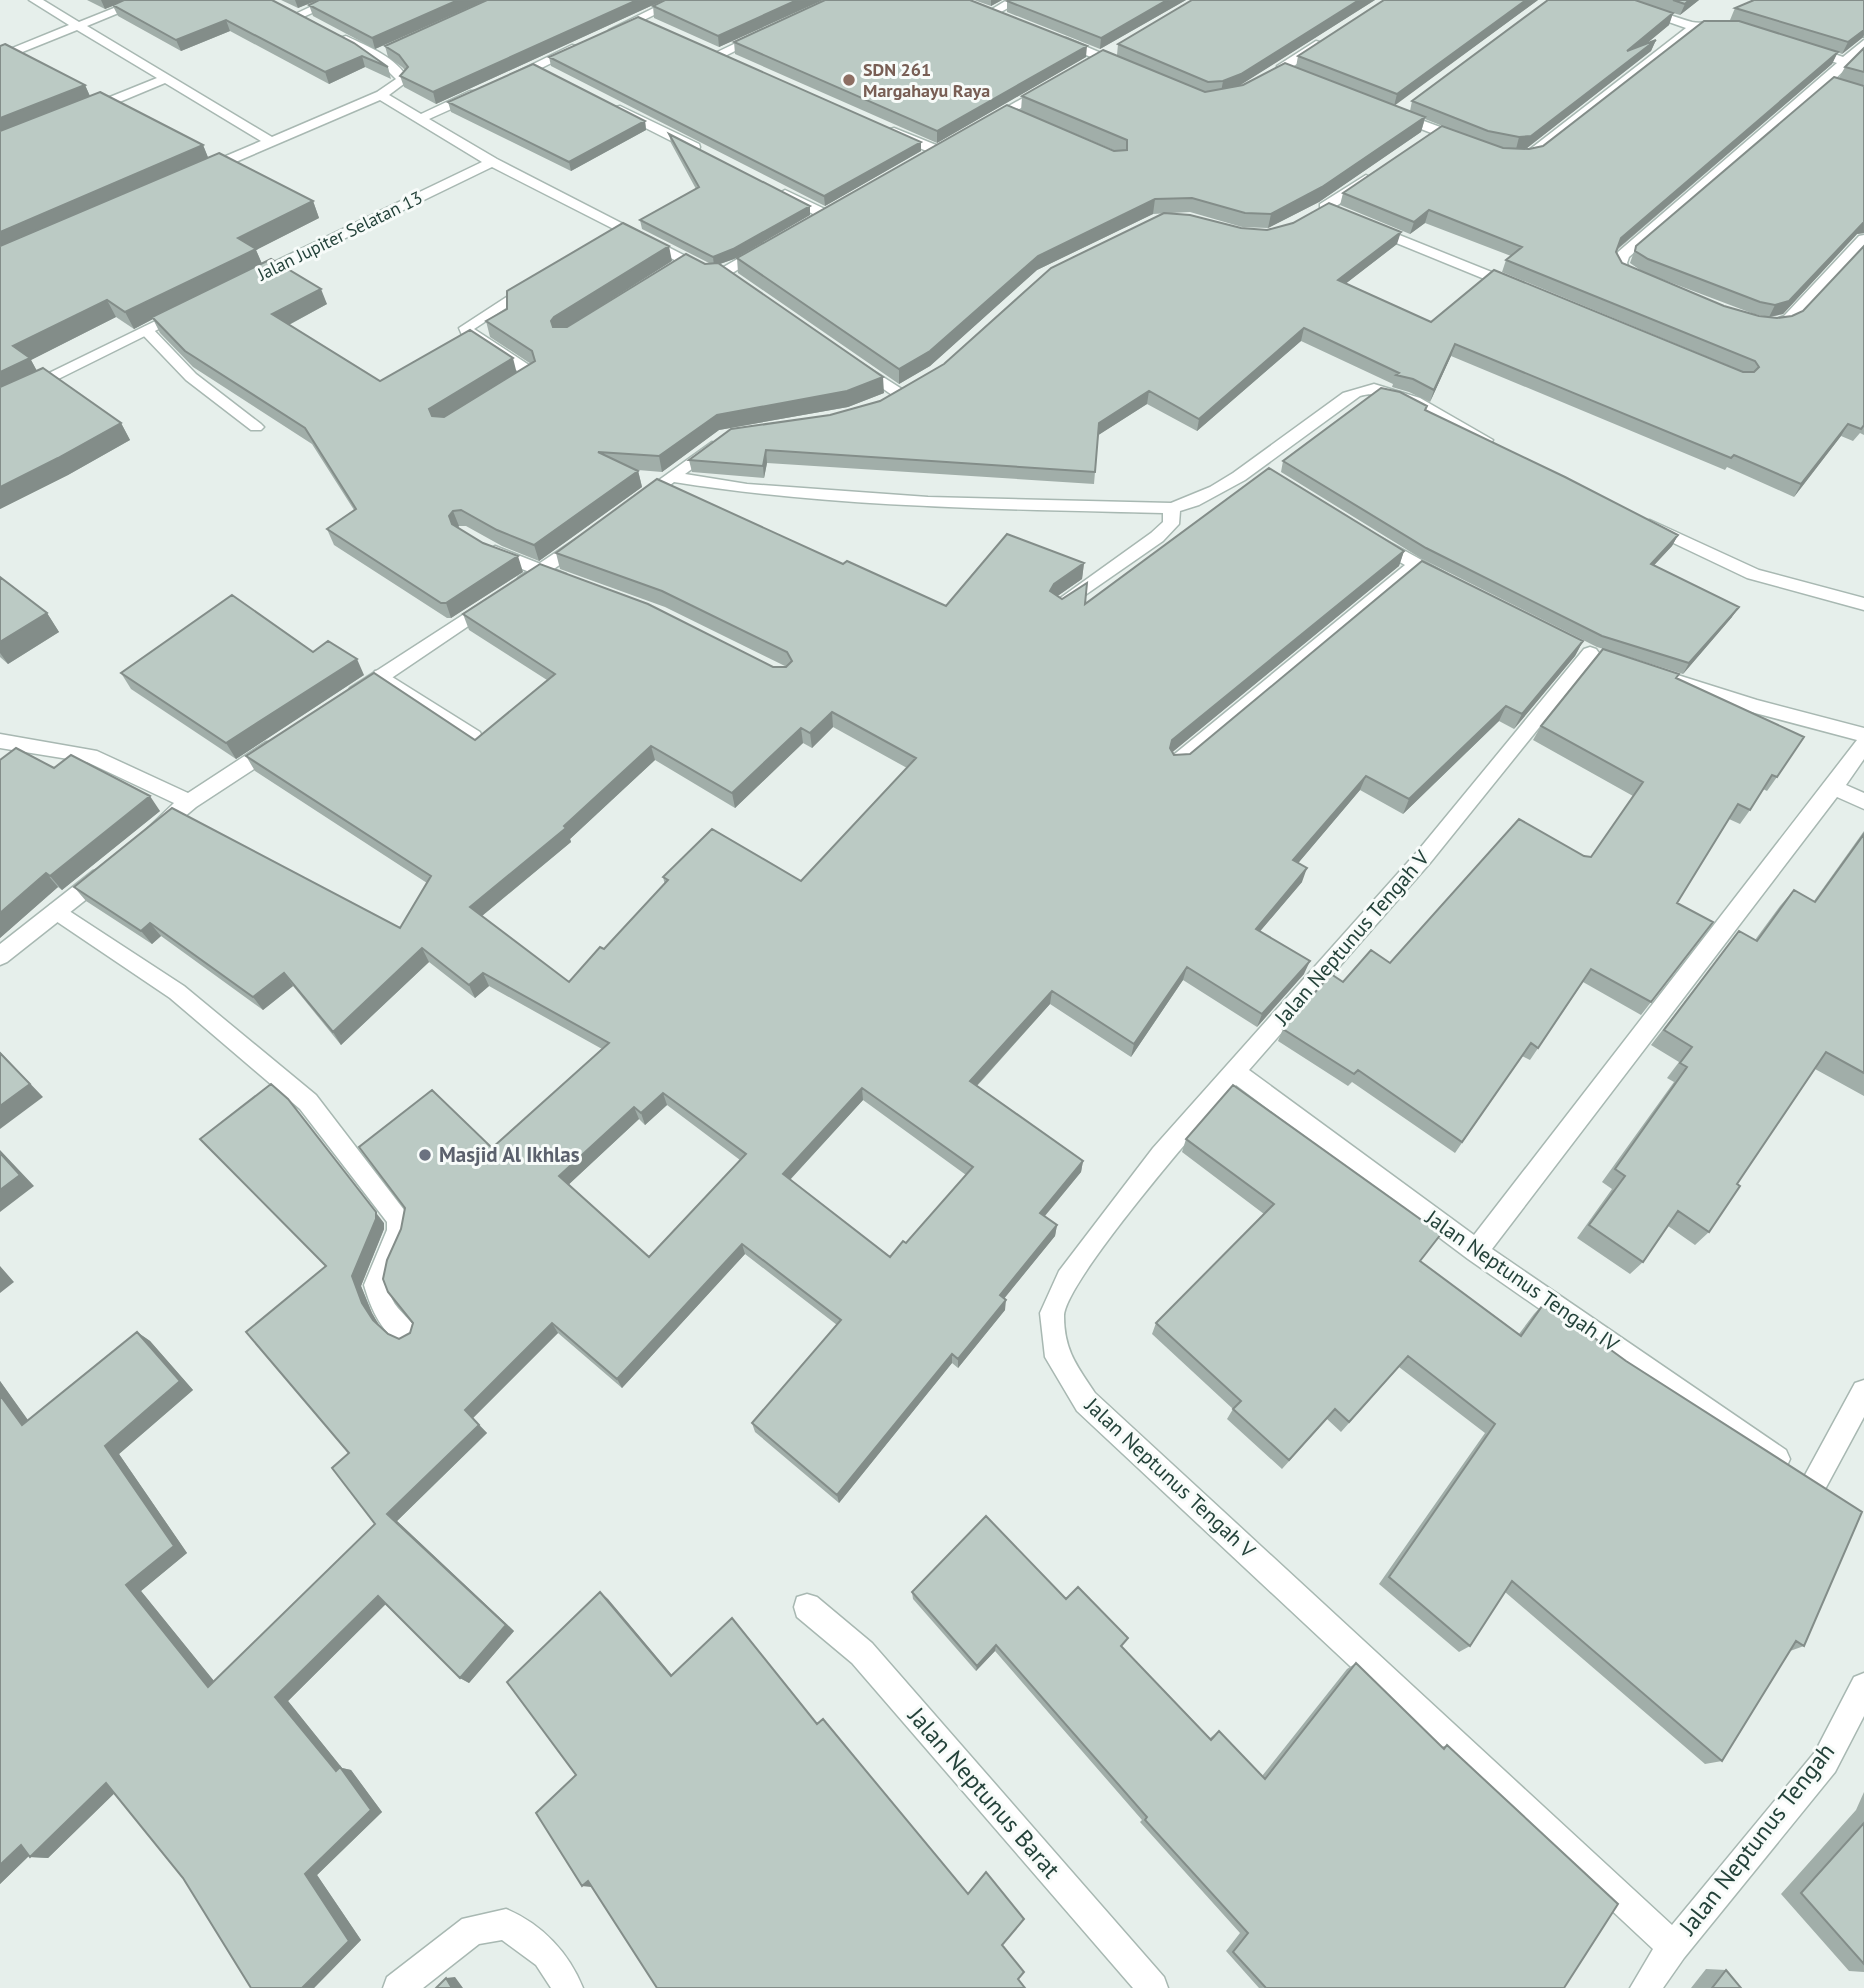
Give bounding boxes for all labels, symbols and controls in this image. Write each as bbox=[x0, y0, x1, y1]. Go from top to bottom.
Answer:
place label: SDN 261 Margahayu Raya bbox=[863, 58, 990, 102]
marker: SDN 261 Margahayu Raya bbox=[841, 72, 857, 88]
street label: Jalan Jupiter Selatan 13 bbox=[253, 186, 426, 286]
street label: Jalan Neptunus Tengah V bbox=[1268, 845, 1435, 1031]
place label: Masjid Al Ikhlas bbox=[439, 1141, 580, 1168]
marker: Masjid Al Ikhlas bbox=[417, 1147, 433, 1163]
street label: Jalan Neptunus Tengah IV bbox=[1420, 1203, 1624, 1357]
street label: Jalan Neptunus Tengah V bbox=[1079, 1391, 1261, 1563]
street label: Jalan Neptunus Barat bbox=[901, 1700, 1067, 1885]
street label: Jalan Neptunus Tengah bbox=[1671, 1737, 1841, 1942]

